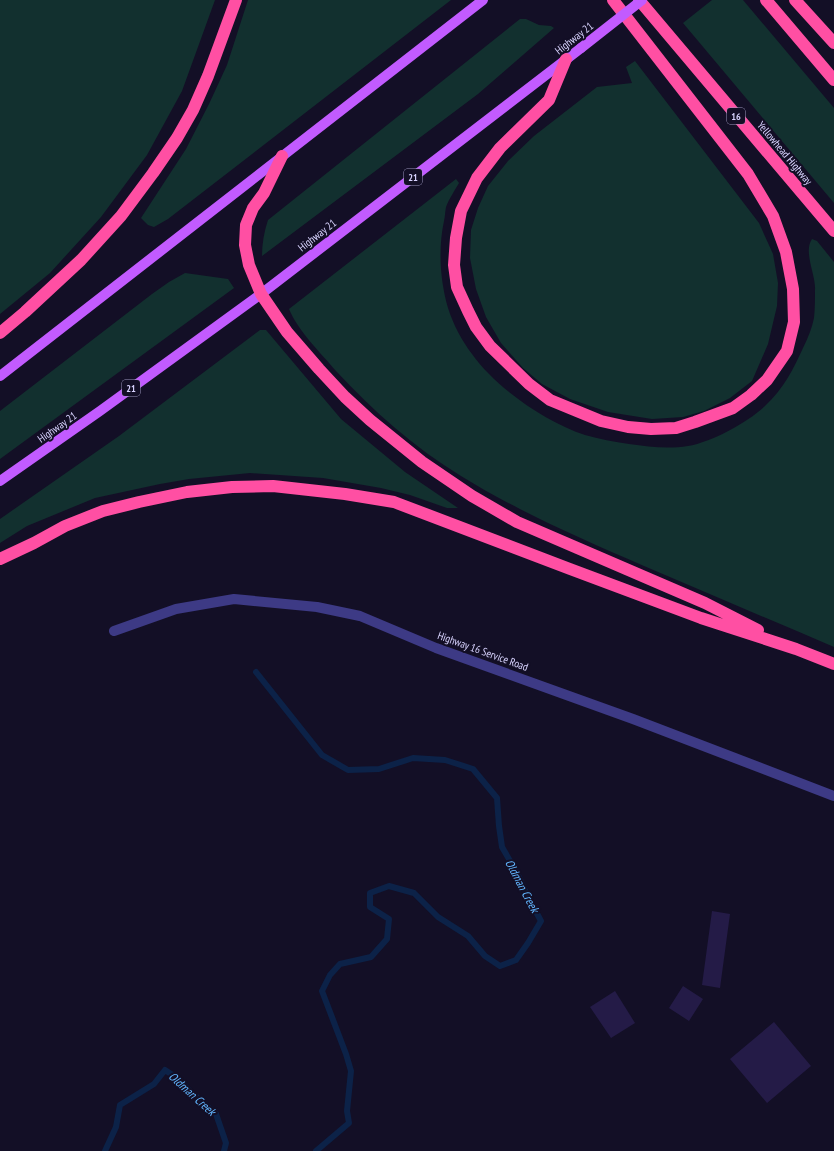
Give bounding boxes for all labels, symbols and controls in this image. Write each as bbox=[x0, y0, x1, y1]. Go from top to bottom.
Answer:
street label: Highway 21 bbox=[552, 19, 596, 57]
road number: 16 bbox=[727, 108, 745, 124]
street label: Yellowhead Highway bbox=[754, 118, 816, 188]
road number: 21 bbox=[404, 169, 422, 185]
street label: Highway 21 bbox=[295, 216, 339, 254]
road number: 21 bbox=[122, 380, 140, 396]
street label: Highway 21 bbox=[35, 408, 79, 446]
street label: Highway 16 Service Road bbox=[436, 628, 530, 674]
water label: Oldman Creek bbox=[502, 857, 543, 916]
water label: Oldman Creek bbox=[166, 1069, 220, 1120]

